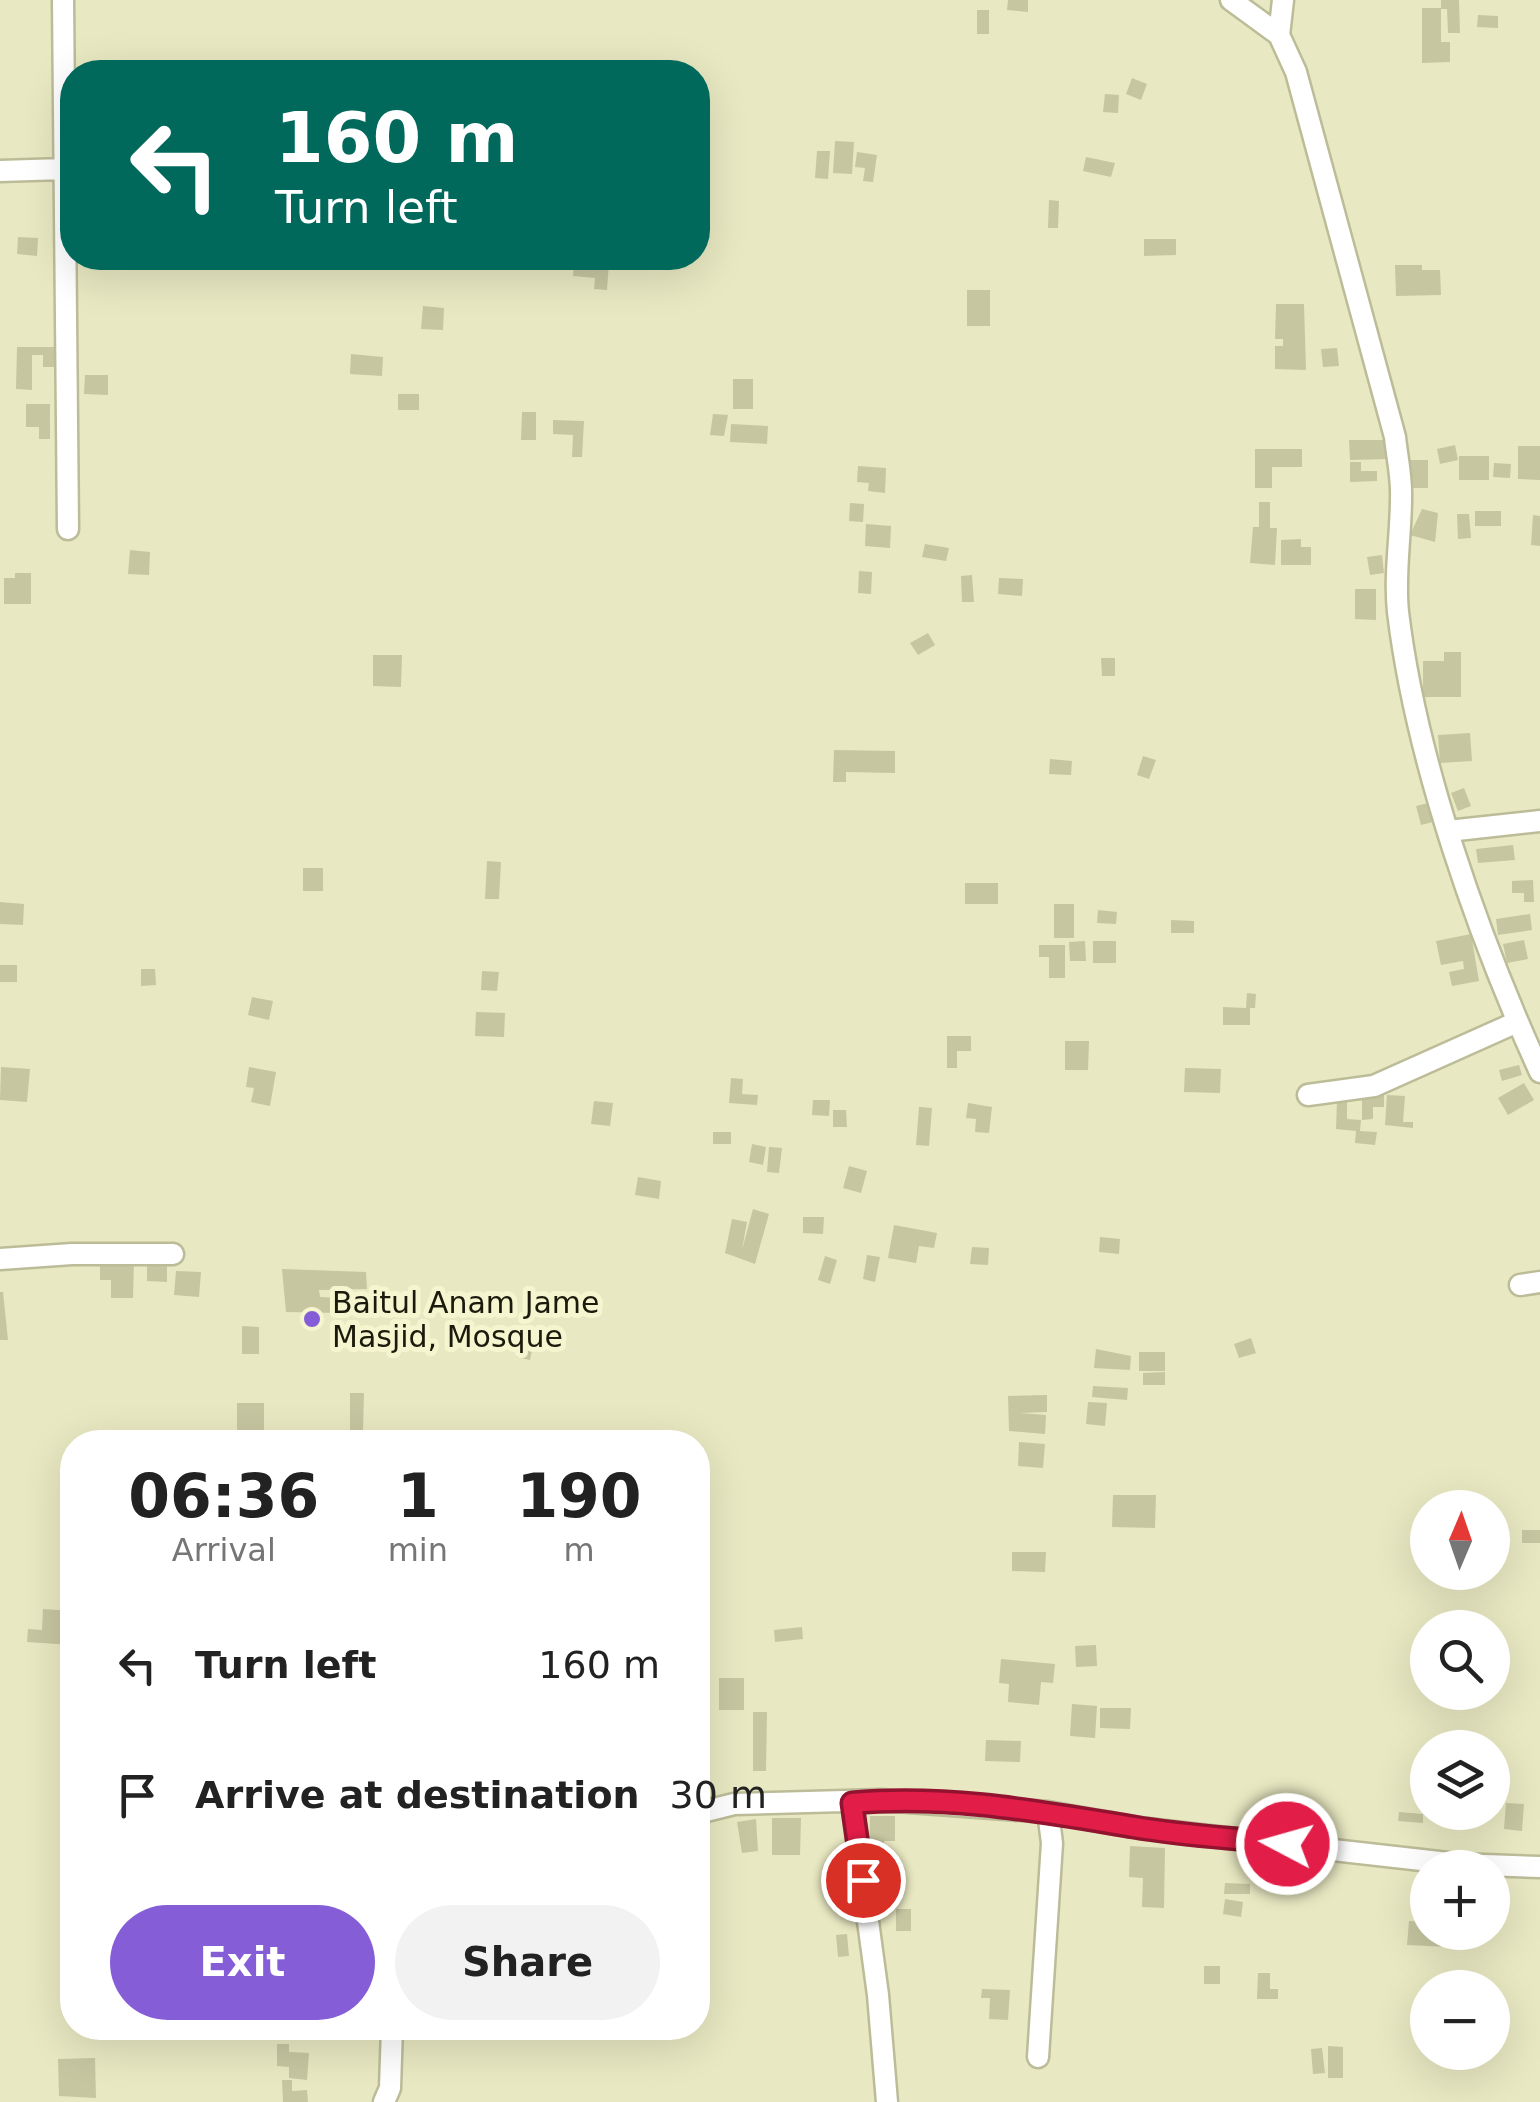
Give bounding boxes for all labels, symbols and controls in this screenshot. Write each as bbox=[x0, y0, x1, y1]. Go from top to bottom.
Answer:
text: 160 m bbox=[275, 97, 518, 179]
icon: left bbox=[110, 100, 240, 230]
text: Turn left bbox=[275, 181, 458, 234]
place label: Baitul Anam Jame Masjid, Mosque bbox=[332, 1285, 600, 1354]
marker: Baitul Anam Jame Masjid, Mosque bbox=[301, 1308, 323, 1330]
text: 06:36 bbox=[128, 1461, 319, 1531]
text: 1 bbox=[397, 1461, 439, 1531]
text: 190 bbox=[516, 1461, 642, 1531]
north arrow bbox=[1410, 1490, 1510, 1590]
map controls bbox=[1410, 1490, 1510, 2070]
text: Arrival bbox=[172, 1531, 276, 1569]
text: min bbox=[388, 1531, 448, 1569]
text: m bbox=[563, 1531, 595, 1569]
button: search bbox=[1410, 1610, 1510, 1710]
icon: left bbox=[110, 1638, 165, 1693]
text: Turn left bbox=[195, 1643, 376, 1687]
text: 160 m bbox=[538, 1643, 660, 1687]
button: layers bbox=[1410, 1730, 1510, 1830]
icon: arrive bbox=[110, 1768, 165, 1823]
text: Arrive at destination bbox=[195, 1773, 640, 1817]
text: 30 m bbox=[670, 1773, 767, 1817]
position arrow bbox=[1235, 1792, 1339, 1896]
pin bbox=[821, 1838, 906, 1923]
button: + bbox=[1410, 1850, 1510, 1950]
icon: arrive bbox=[836, 1853, 891, 1908]
button: Exit bbox=[110, 1905, 375, 2020]
button: Share bbox=[395, 1905, 660, 2020]
button: − bbox=[1410, 1970, 1510, 2070]

